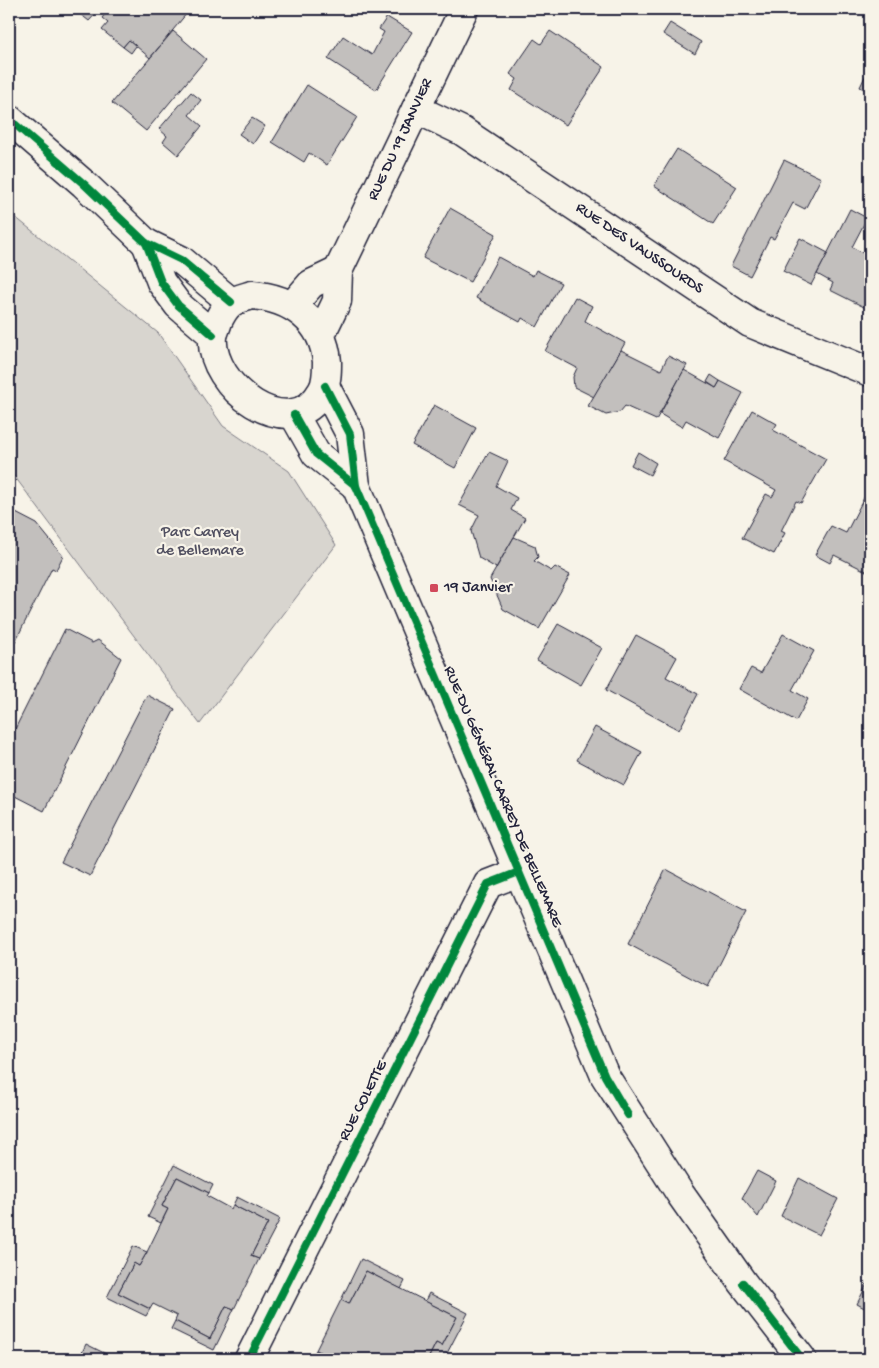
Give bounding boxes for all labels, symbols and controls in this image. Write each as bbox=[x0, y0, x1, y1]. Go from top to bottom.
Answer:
street label: RUE DU 19 JANVIER bbox=[364, 75, 438, 204]
street label: RUE DES VAUSSOURDS bbox=[571, 199, 707, 299]
park label: Parc Carrey de Bellemare bbox=[156, 524, 244, 561]
place label: 19 Janvier bbox=[443, 579, 513, 598]
marker: 19 Janvier bbox=[428, 582, 440, 594]
street label: RUE DU GÉNÉRAL CARREY DE BELLEMARE bbox=[438, 664, 566, 931]
street label: RUE COLETTE bbox=[336, 1057, 393, 1144]

